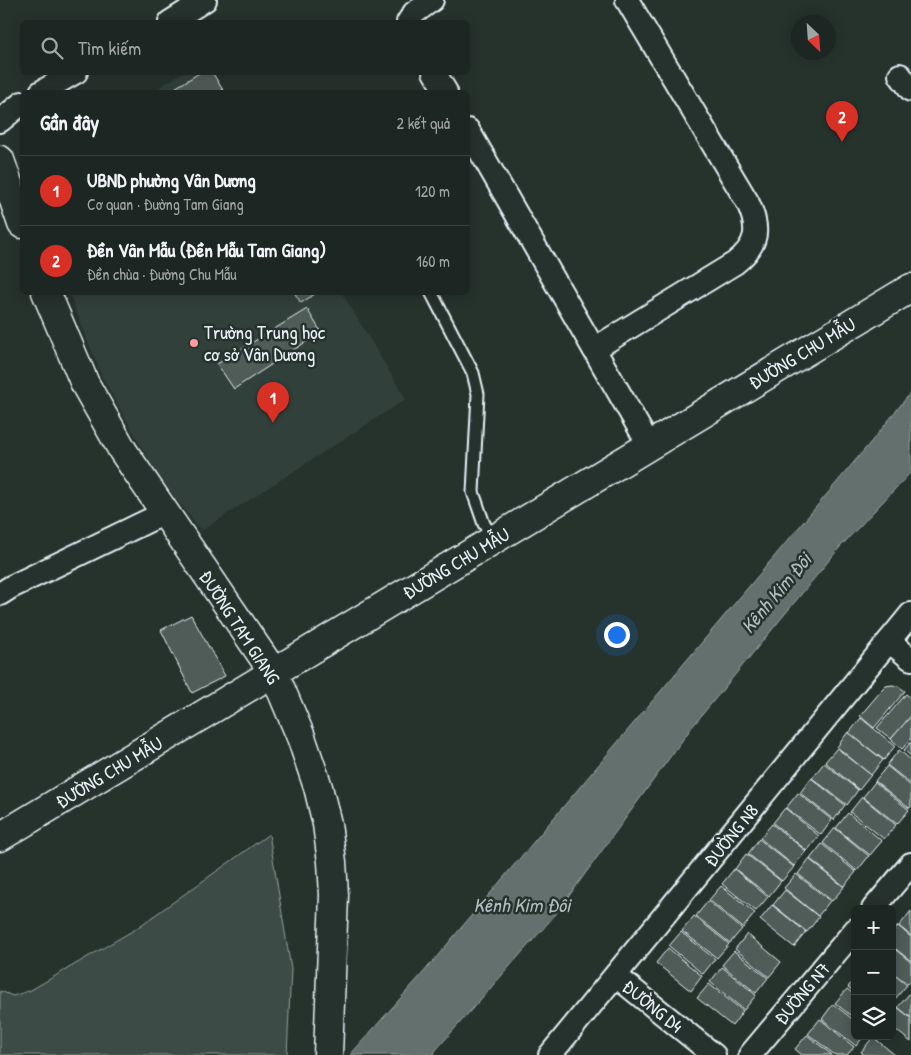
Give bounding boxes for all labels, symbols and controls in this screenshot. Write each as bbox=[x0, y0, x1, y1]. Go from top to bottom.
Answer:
north arrow bbox=[791, 15, 836, 60]
search box bbox=[20, 20, 470, 75]
icon: search bbox=[38, 34, 66, 62]
text: Tìm kiếm bbox=[78, 35, 141, 61]
pin: 2 bbox=[826, 101, 858, 142]
text: Gần đây bbox=[40, 108, 99, 137]
text: 2 kết quả bbox=[397, 112, 450, 134]
text: UBND phường Vân Dương bbox=[87, 167, 256, 193]
text: 1 bbox=[53, 180, 59, 202]
text: 120 m bbox=[415, 180, 450, 202]
text: Cơ quan · Đường Tam Giang bbox=[87, 193, 244, 215]
text: Đền Vân Mẫu (Đền Mẫu Tam Giang) bbox=[87, 237, 326, 263]
text: 2 bbox=[52, 250, 60, 272]
text: 160 m bbox=[416, 250, 450, 272]
text: Đền chùa · Đường Chu Mẫu bbox=[87, 263, 237, 285]
street label: ĐƯỜNG CHU MẪU bbox=[744, 311, 860, 395]
place label: Trường Trung học cơ sở Vân Dương bbox=[204, 319, 326, 367]
marker: Trường Trung học cơ sở Vân Dương bbox=[188, 337, 200, 349]
pin: 1 bbox=[257, 382, 289, 423]
street label: ĐƯỜNG CHU MẪU bbox=[398, 521, 514, 605]
water label: Kênh Kim Đôi bbox=[734, 545, 819, 639]
street label: ĐƯỜNG TAM GIANG bbox=[193, 565, 287, 689]
your location bbox=[604, 622, 630, 648]
street label: ĐƯỜNG CHU MẪU bbox=[51, 730, 167, 814]
street label: ĐƯỜNG N8 bbox=[698, 798, 764, 872]
water label: Kênh Kim Đôi bbox=[473, 891, 573, 918]
map controls bbox=[851, 905, 896, 1040]
button: + bbox=[851, 905, 896, 950]
button: − bbox=[851, 950, 896, 995]
street label: ĐƯỜNG N7 bbox=[768, 956, 836, 1030]
street label: ĐƯỜNG D4 bbox=[617, 973, 689, 1039]
button: layers bbox=[851, 995, 896, 1040]

